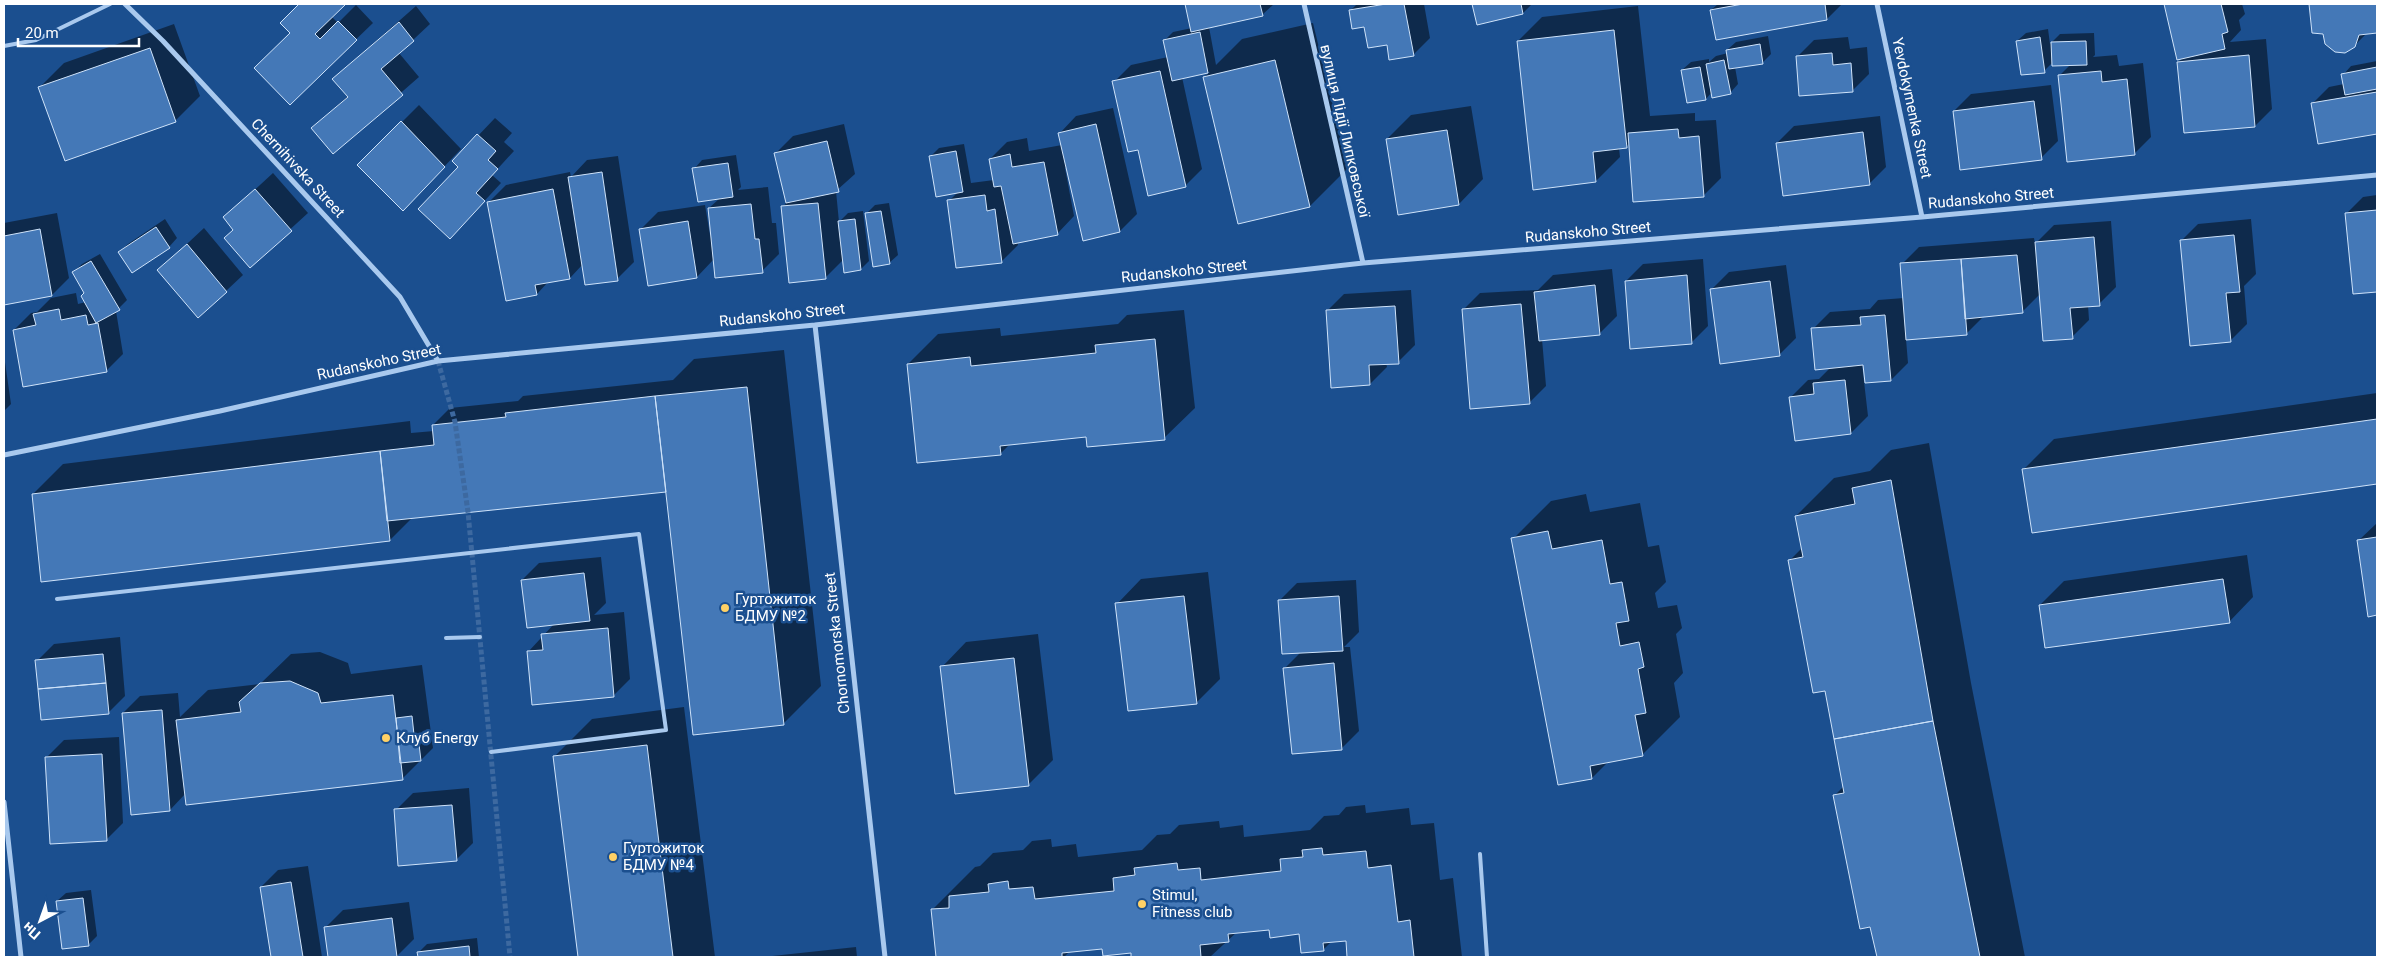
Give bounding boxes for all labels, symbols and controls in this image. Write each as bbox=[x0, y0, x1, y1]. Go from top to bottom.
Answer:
scale bar bbox=[18, 15, 139, 47]
text: 20 m bbox=[25, 24, 59, 42]
street label: Yevdokymenka Street bbox=[1888, 36, 1936, 180]
street label: вулиця Лідії Липковської bbox=[1316, 43, 1374, 221]
street label: Chernihivska Street bbox=[247, 115, 349, 221]
street label: Rudanskoho Street bbox=[1927, 184, 2055, 212]
street label: Rudanskoho Street bbox=[1524, 218, 1652, 246]
street label: Rudanskoho Street bbox=[1120, 255, 1248, 287]
street label: Rudanskoho Street bbox=[718, 299, 846, 331]
street label: Rudanskoho Street bbox=[315, 340, 443, 384]
street label: Chornomorska Street bbox=[821, 571, 853, 715]
place label: Гуртожиток БДМУ №2 bbox=[735, 590, 816, 625]
marker: Гуртожиток БДМУ №2 bbox=[719, 602, 731, 614]
place label: Клуб Energy bbox=[396, 729, 479, 747]
marker: Клуб Energy bbox=[380, 732, 392, 744]
place label: Гуртожиток БДМУ №4 bbox=[623, 839, 704, 874]
marker: Гуртожиток БДМУ №4 bbox=[607, 851, 619, 863]
place label: Stimul, Fitness club bbox=[1152, 886, 1232, 921]
north arrow bbox=[15, 896, 65, 946]
marker: Stimul, Fitness club bbox=[1136, 898, 1148, 910]
text: Пн bbox=[19, 919, 43, 943]

